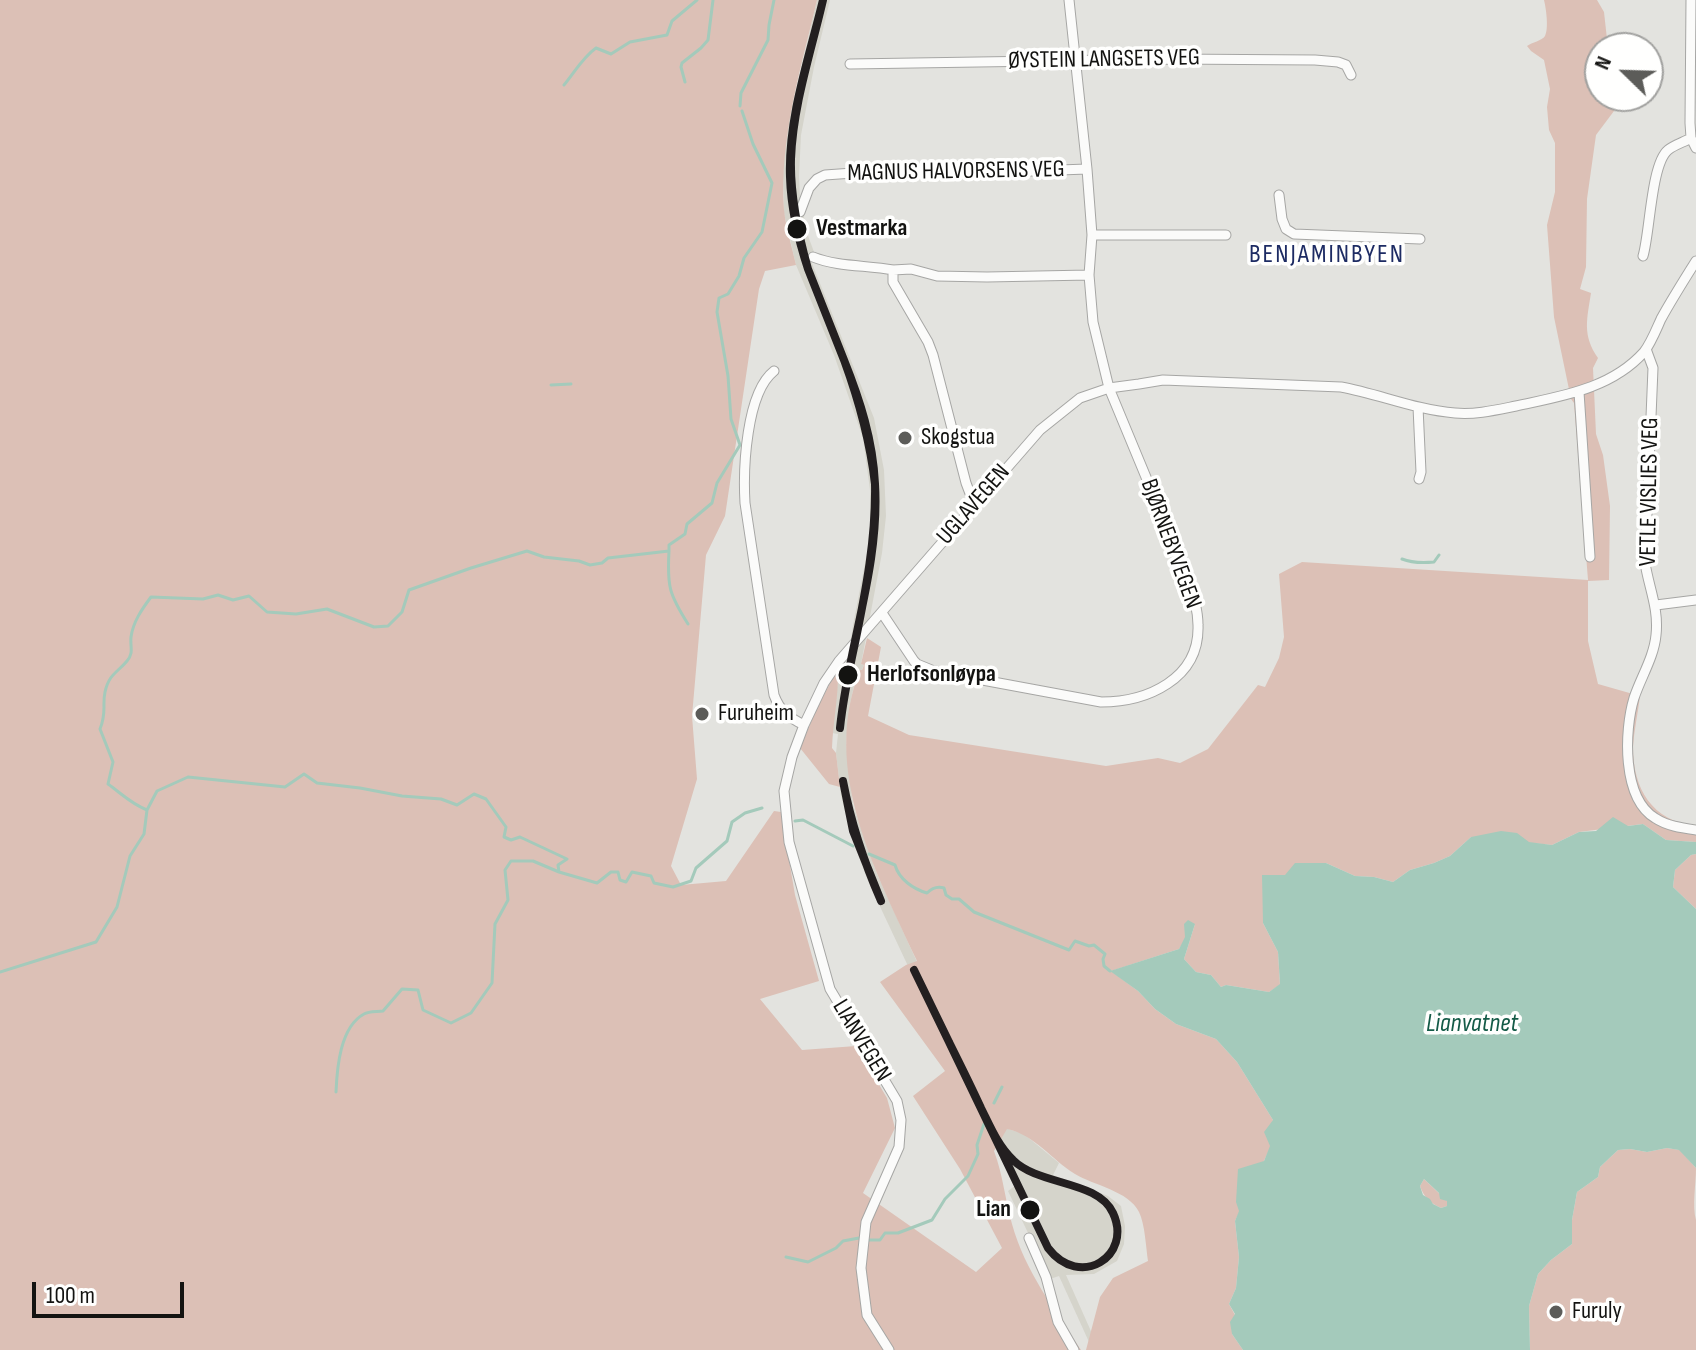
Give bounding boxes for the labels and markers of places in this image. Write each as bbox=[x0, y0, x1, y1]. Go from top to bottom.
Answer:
place label: Vestmarka bbox=[816, 215, 907, 243]
marker: Vestmarka bbox=[785, 217, 809, 241]
place label: Skogstua bbox=[921, 424, 995, 452]
marker: Skogstua bbox=[896, 429, 914, 447]
place label: Herlofsonløypa bbox=[867, 661, 996, 689]
marker: Herlofsonløypa bbox=[836, 663, 860, 687]
place label: Furuheim bbox=[718, 700, 794, 728]
marker: Furuheim bbox=[693, 705, 711, 723]
place label: Lian bbox=[976, 1196, 1011, 1224]
marker: Lian bbox=[1018, 1198, 1042, 1222]
place label: Furuly bbox=[1572, 1298, 1622, 1326]
marker: Furuly bbox=[1547, 1303, 1565, 1321]

